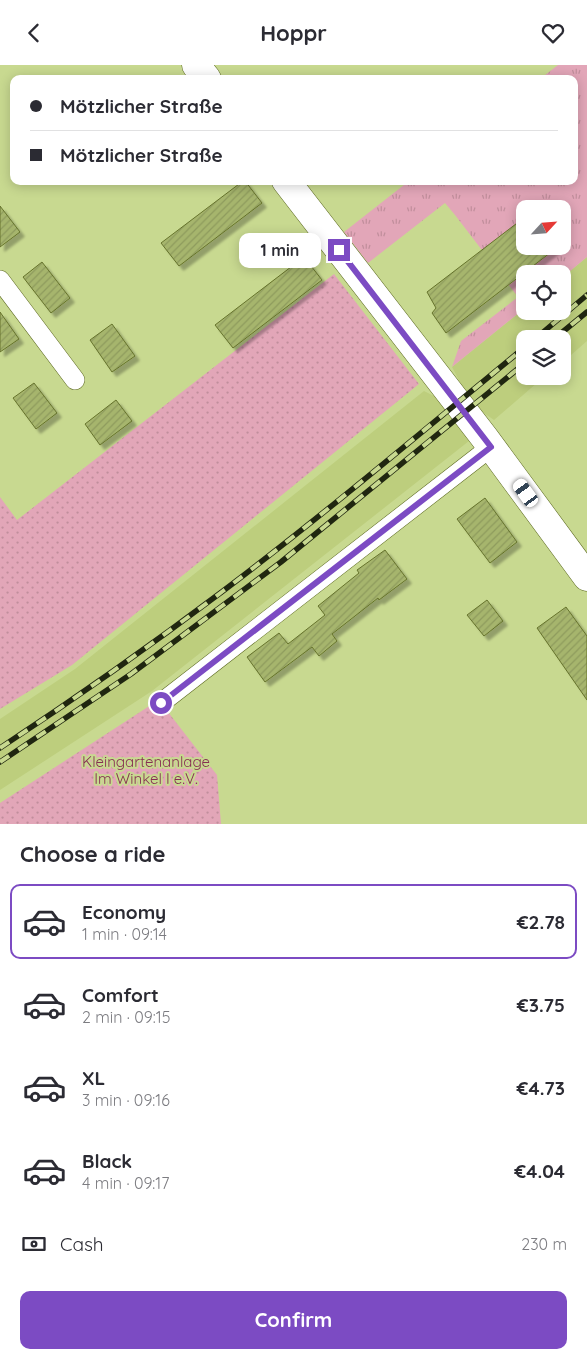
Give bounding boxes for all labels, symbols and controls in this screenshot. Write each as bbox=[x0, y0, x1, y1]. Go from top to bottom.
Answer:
icon: back bbox=[20, 19, 48, 47]
text: Hoppr bbox=[260, 19, 327, 47]
icon: heart bbox=[539, 19, 567, 47]
text: Mötzlicher Straße bbox=[60, 94, 223, 118]
text: Mötzlicher Straße bbox=[60, 143, 223, 167]
north arrow bbox=[516, 200, 571, 255]
map controls bbox=[516, 200, 571, 385]
callout: 1 min bbox=[239, 233, 322, 267]
route end bbox=[328, 239, 350, 261]
text: 1 min bbox=[261, 240, 299, 260]
button: locate bbox=[516, 265, 571, 320]
button: layers bbox=[516, 330, 571, 385]
car bbox=[511, 476, 540, 510]
route start bbox=[150, 692, 172, 714]
park label: Kleingartenanlage Im Winkel I e.V. bbox=[82, 752, 210, 788]
text: Choose a ride bbox=[20, 840, 165, 868]
icon: car bbox=[22, 899, 67, 944]
text: Economy bbox=[82, 900, 166, 924]
text: €2.78 bbox=[517, 910, 565, 934]
text: 1 min · 09:14 bbox=[82, 924, 167, 944]
icon: car bbox=[22, 982, 67, 1027]
text: Comfort bbox=[82, 983, 159, 1007]
text: €3.75 bbox=[517, 993, 565, 1017]
text: 2 min · 09:15 bbox=[82, 1007, 170, 1027]
icon: car bbox=[22, 1065, 67, 1110]
text: XL bbox=[82, 1066, 105, 1090]
text: €4.73 bbox=[517, 1076, 565, 1100]
text: 3 min · 09:16 bbox=[82, 1090, 170, 1110]
icon: car bbox=[22, 1148, 67, 1193]
text: Black bbox=[82, 1149, 132, 1173]
text: €4.04 bbox=[514, 1159, 565, 1183]
text: 4 min · 09:17 bbox=[82, 1173, 170, 1193]
icon: cash bbox=[20, 1230, 48, 1258]
text: Cash bbox=[60, 1232, 104, 1256]
text: 230 m bbox=[521, 1234, 567, 1254]
button: Confirm bbox=[20, 1291, 567, 1349]

